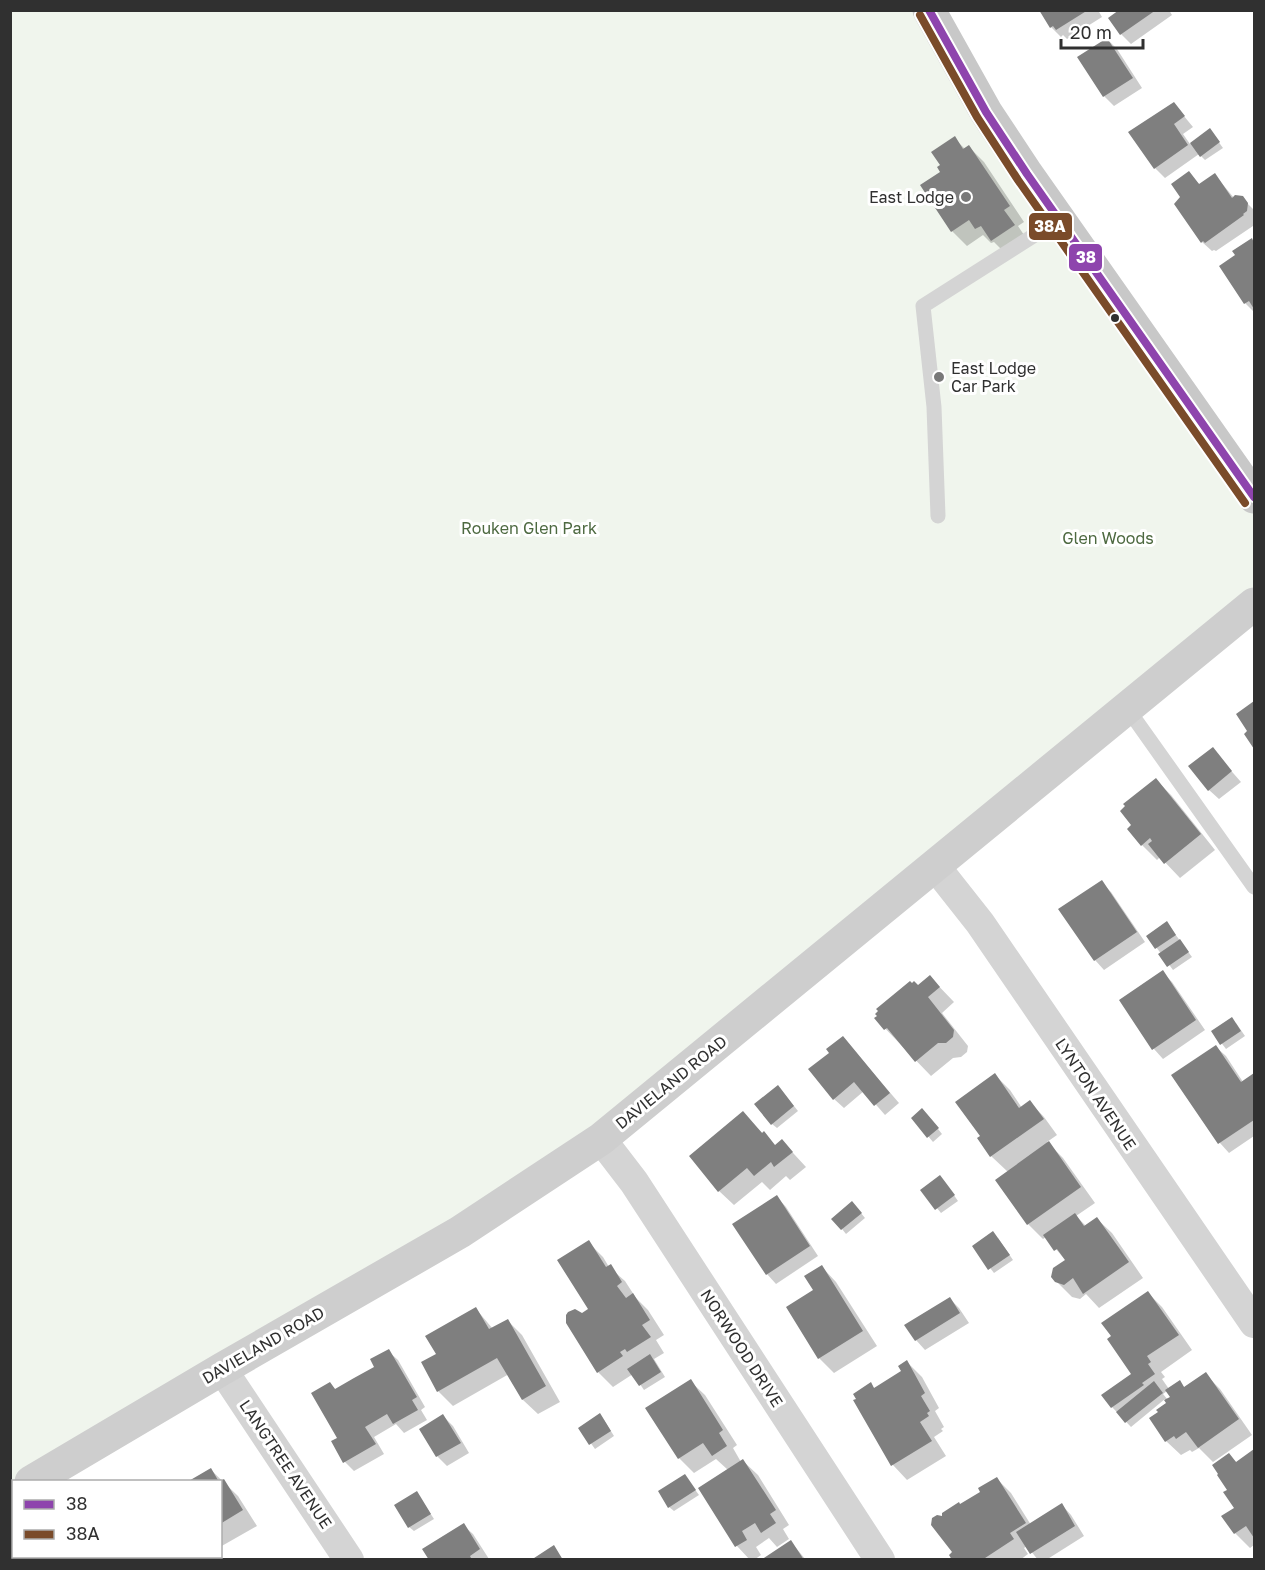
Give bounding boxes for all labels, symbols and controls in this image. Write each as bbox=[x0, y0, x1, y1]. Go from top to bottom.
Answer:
scale bar bbox=[1061, 12, 1144, 50]
text: 20 m bbox=[1070, 21, 1112, 43]
place label: East Lodge bbox=[869, 187, 954, 207]
marker: East Lodge bbox=[959, 190, 973, 204]
line badge: 38A bbox=[1028, 212, 1073, 241]
text: 38A bbox=[1034, 216, 1066, 236]
line badge: 38 bbox=[1068, 243, 1103, 272]
text: 38 bbox=[1076, 247, 1096, 267]
unlabelled marker bbox=[1109, 312, 1121, 324]
place label: East Lodge Car Park bbox=[951, 358, 1036, 396]
marker: East Lodge Car Park bbox=[932, 370, 946, 384]
park label: Rouken Glen Park bbox=[461, 518, 597, 538]
park label: Glen Woods bbox=[1062, 528, 1154, 548]
street label: DAVIELAND ROAD bbox=[611, 1031, 731, 1133]
street label: LYNTON AVENUE bbox=[1051, 1034, 1141, 1154]
street label: NORWOOD DRIVE bbox=[696, 1285, 788, 1411]
street label: DAVIELAND ROAD bbox=[198, 1302, 328, 1388]
street label: LANGTREE AVENUE bbox=[235, 1396, 337, 1532]
legend bbox=[12, 1480, 222, 1558]
text: 38 bbox=[66, 1492, 88, 1514]
text: 38A bbox=[66, 1522, 100, 1544]

